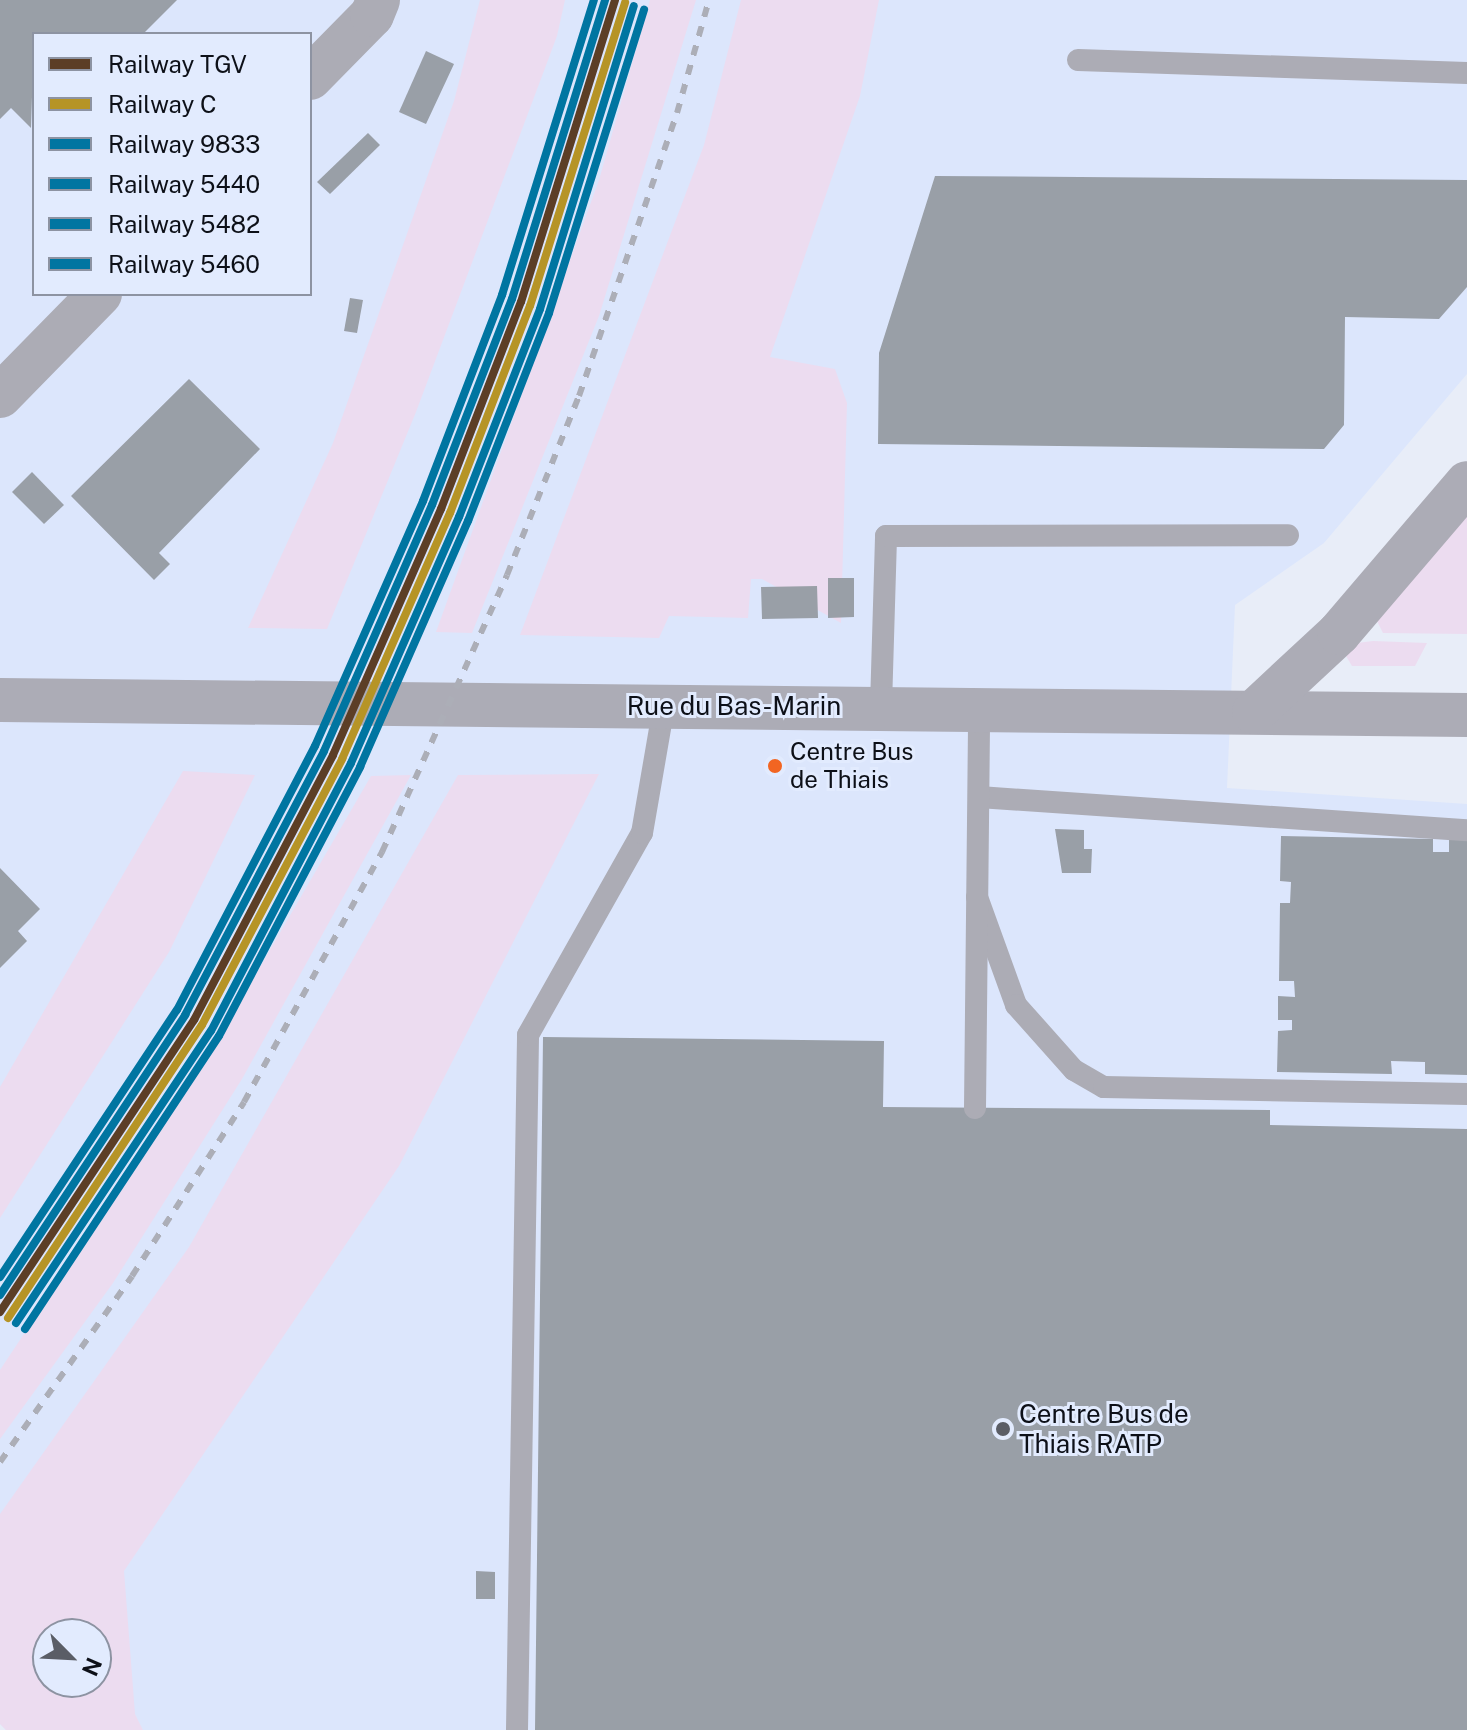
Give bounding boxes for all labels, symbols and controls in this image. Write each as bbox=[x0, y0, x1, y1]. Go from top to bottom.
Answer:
legend bbox=[32, 32, 312, 296]
text: Railway TGV bbox=[108, 50, 247, 78]
text: Railway C bbox=[108, 90, 217, 118]
text: Railway 9833 bbox=[108, 130, 260, 158]
text: Railway 5440 bbox=[108, 170, 260, 198]
text: Railway 5482 bbox=[108, 210, 260, 238]
text: Railway 5460 bbox=[108, 250, 260, 278]
street label: Rue du Bas-Marin bbox=[626, 690, 842, 722]
place label: Centre Bus de Thiais bbox=[790, 738, 914, 794]
marker: Centre Bus de Thiais bbox=[767, 758, 783, 774]
place label: Centre Bus de Thiais RATP bbox=[1019, 1398, 1189, 1460]
marker: Centre Bus de Thiais RATP bbox=[994, 1420, 1012, 1438]
north arrow bbox=[32, 1618, 112, 1698]
text: N bbox=[77, 1654, 107, 1680]

